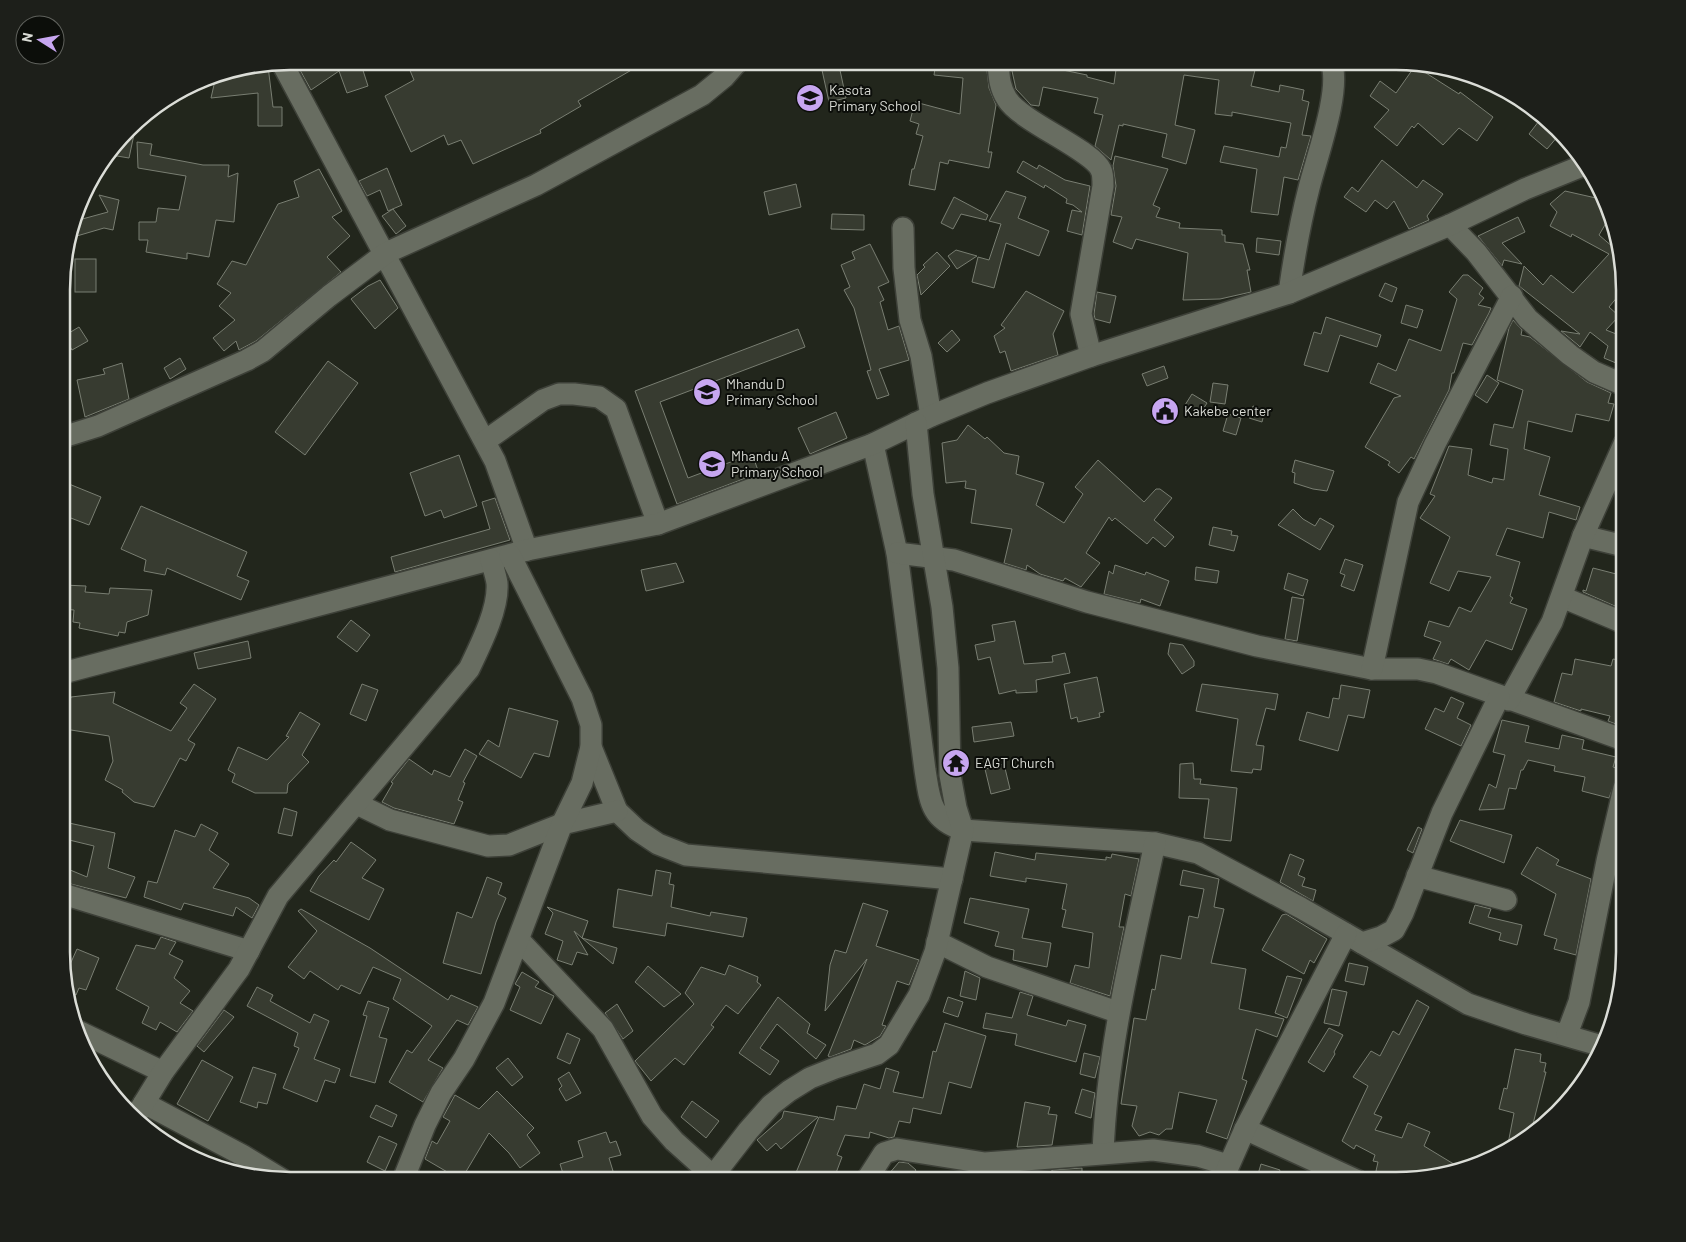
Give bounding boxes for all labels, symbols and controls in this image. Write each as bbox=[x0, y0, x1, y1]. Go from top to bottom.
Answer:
north arrow bbox=[15, 15, 65, 65]
text: N bbox=[18, 31, 36, 44]
place label: Kasota Primary School bbox=[829, 81, 921, 114]
school or university icon: Kasota Primary School bbox=[795, 83, 825, 113]
place label: Mhandu D Primary School bbox=[726, 375, 818, 408]
school or university icon: Mhandu D Primary School bbox=[692, 377, 722, 407]
public building icon: Kakebe center bbox=[1150, 396, 1180, 426]
place label: Kakebe center bbox=[1184, 402, 1271, 419]
place label: Mhandu A Primary School bbox=[731, 447, 823, 480]
school or university icon: Mhandu A Primary School bbox=[697, 449, 727, 479]
temple icon: EAGT Church bbox=[941, 748, 971, 778]
place label: EAGT Church bbox=[975, 754, 1054, 771]

